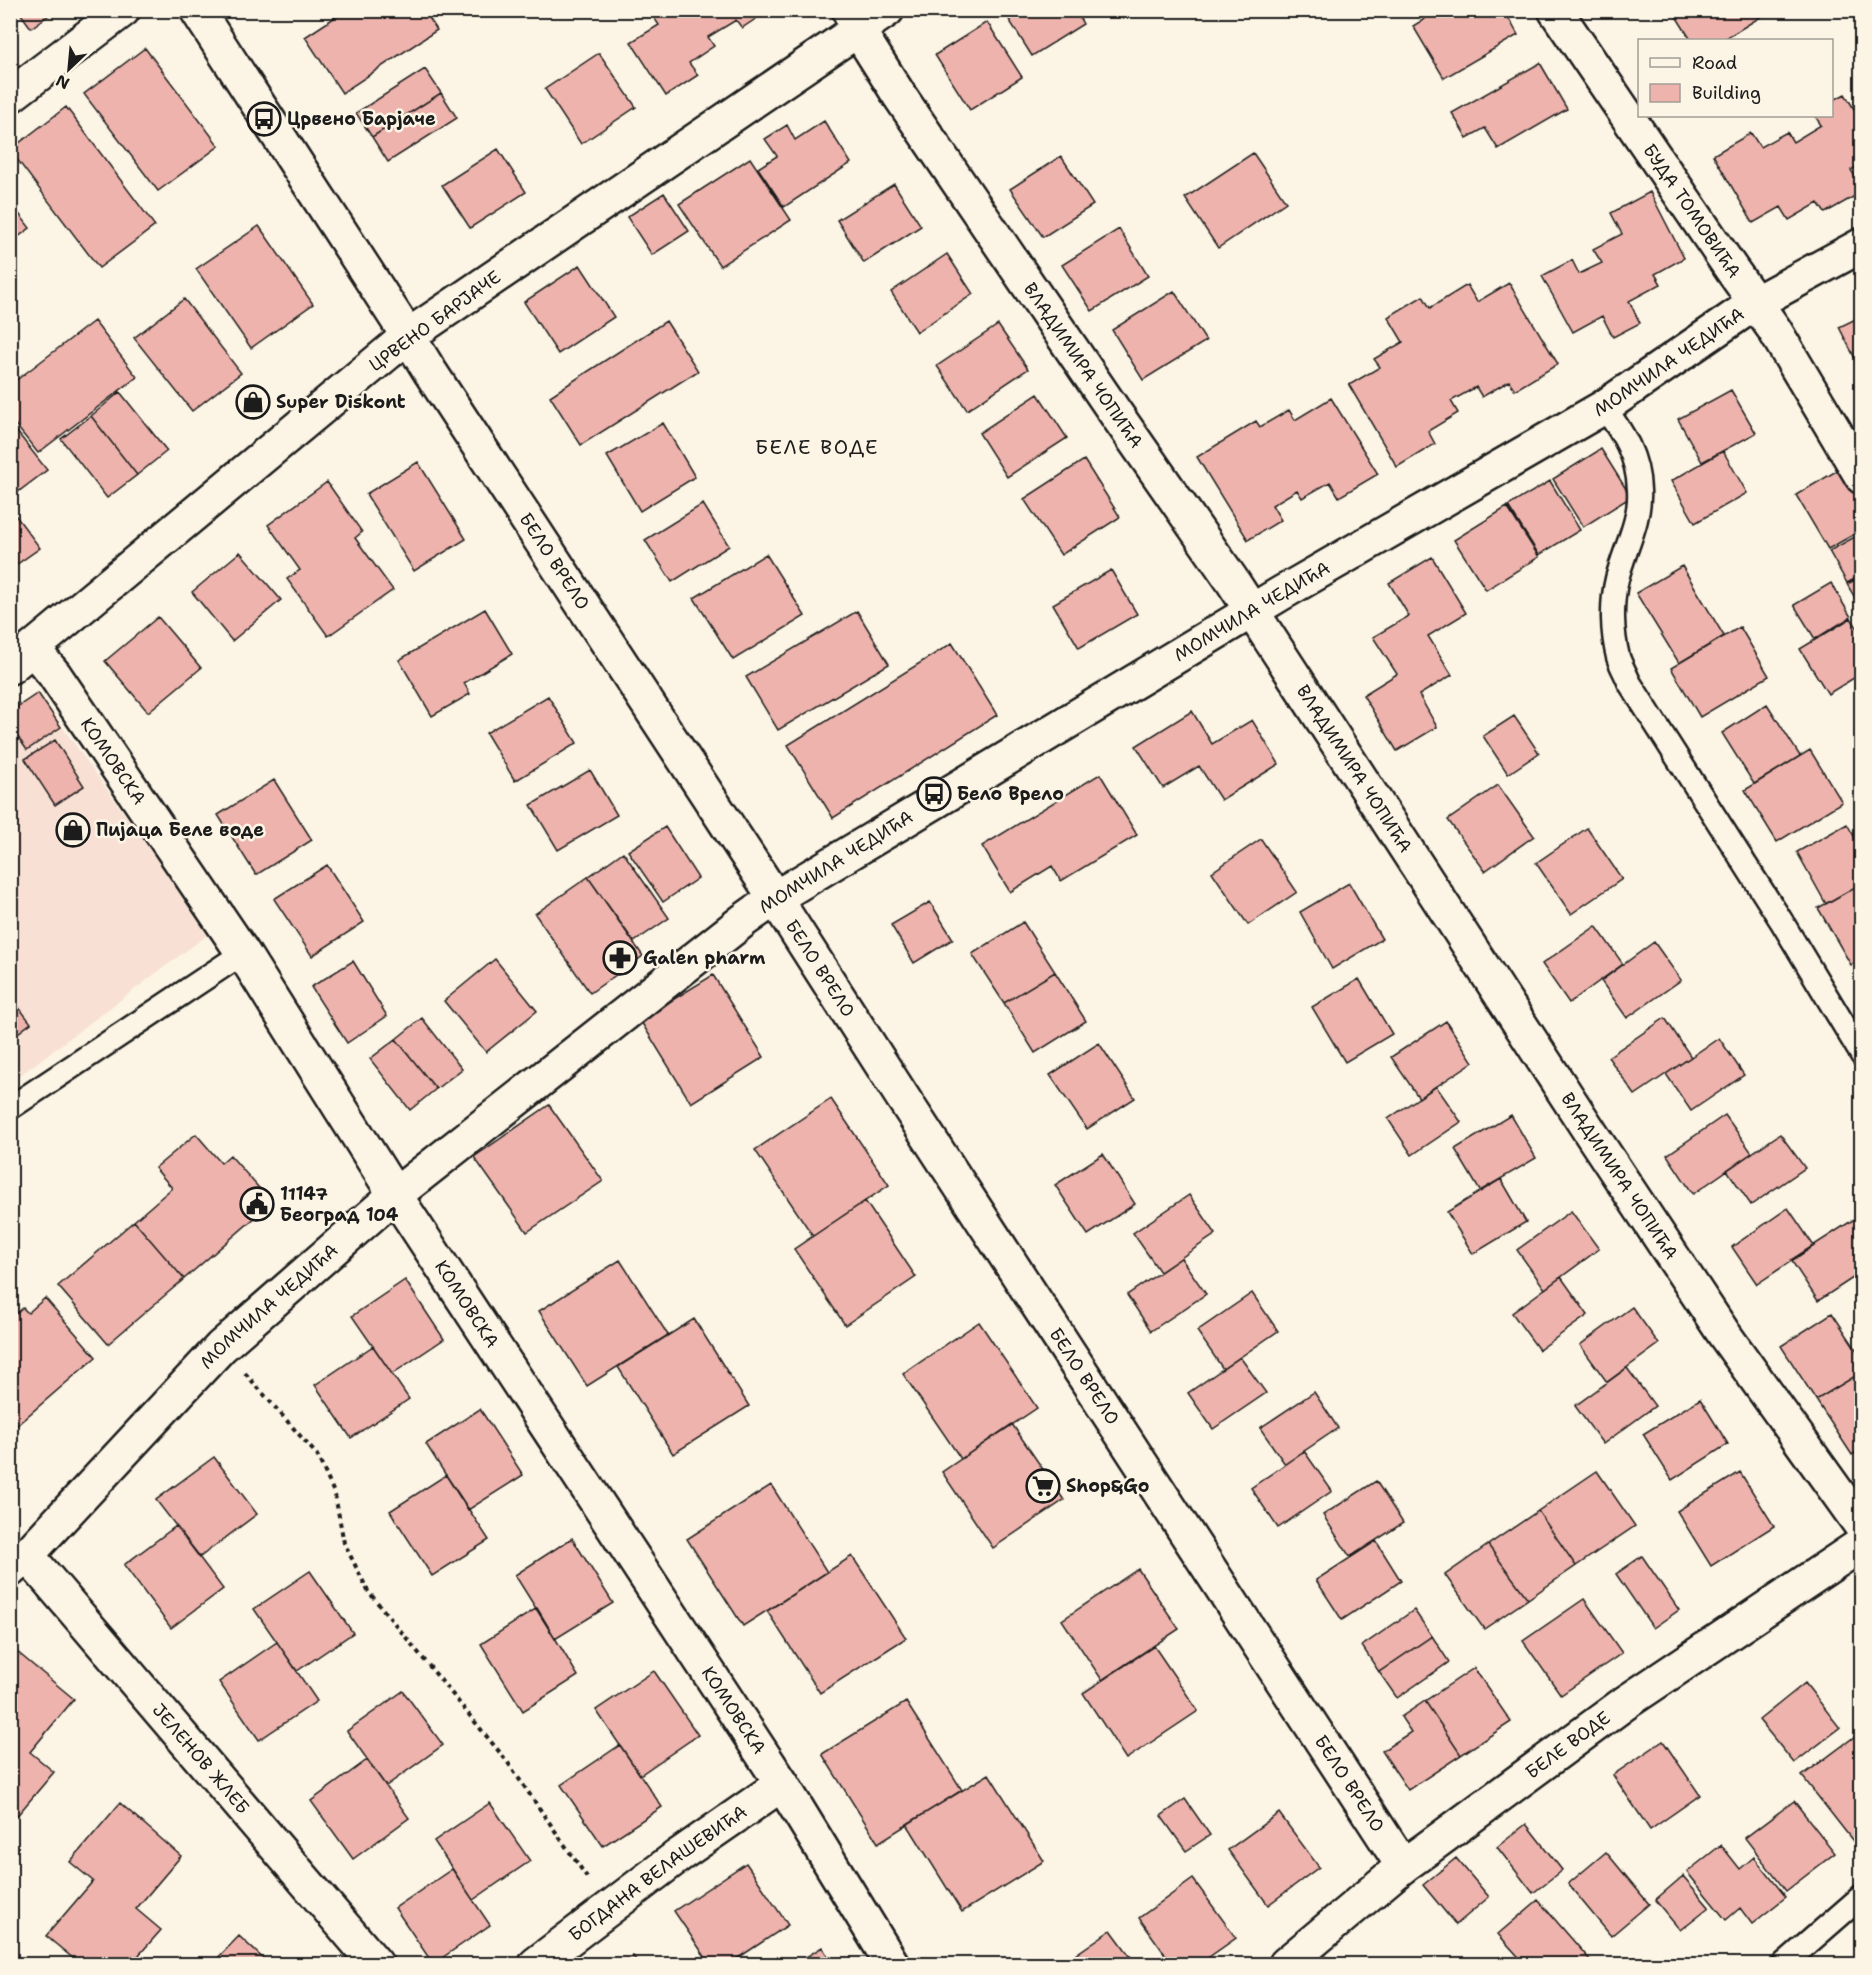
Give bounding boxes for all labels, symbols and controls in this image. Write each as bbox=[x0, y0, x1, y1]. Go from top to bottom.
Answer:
north arrow bbox=[39, 39, 99, 99]
legend bbox=[1638, 39, 1833, 117]
text: Road bbox=[1692, 51, 1737, 75]
text: N bbox=[52, 70, 73, 94]
text: Building bbox=[1692, 81, 1761, 105]
bus stop icon: Црвено Барјаче bbox=[246, 101, 282, 137]
place label: Црвено Барјаче bbox=[287, 107, 436, 131]
street label: БУДА ТОМОВИЋА bbox=[1638, 139, 1746, 283]
street label: ЦРВЕНО БАРЈАЧЕ bbox=[364, 265, 506, 377]
street label: ВЛАДИМИРА ЧОПИЋА bbox=[1018, 278, 1148, 453]
street label: МОМЧИЛА ЧЕДИЋА bbox=[1590, 302, 1749, 422]
shop icon: Super Diskont bbox=[235, 384, 271, 420]
place label: Super Diskont bbox=[276, 390, 406, 414]
district label: БЕЛЕ ВОДЕ bbox=[755, 434, 879, 460]
street label: БЕЛО ВРЕЛО bbox=[514, 508, 595, 614]
street label: МОМЧИЛА ЧЕДИЋА bbox=[1170, 556, 1334, 667]
street label: ВЛАДИМИРА ЧОПИЋА bbox=[1291, 680, 1418, 857]
street label: КОМОВСКА bbox=[75, 713, 151, 809]
bus stop icon: Бело Врело bbox=[916, 776, 952, 812]
place label: Бело Врело bbox=[957, 782, 1064, 806]
street label: МОМЧИЛА ЧЕДИЋА bbox=[754, 805, 918, 919]
shop icon: Пијаца Беле воде bbox=[55, 812, 91, 848]
place label: Пијаца Беле воде bbox=[96, 818, 264, 842]
street label: БЕЛО ВРЕЛО bbox=[780, 915, 860, 1022]
pharmacy icon: Galen pharm bbox=[602, 940, 638, 976]
place label: Galen pharm bbox=[643, 946, 766, 970]
street label: ВЛАДИМИРА ЧОПИЋА bbox=[1556, 1088, 1683, 1264]
place label: 11147 Београд 104 bbox=[280, 1182, 399, 1227]
public building icon: 11147 Београд 104 bbox=[239, 1186, 275, 1222]
street label: МОМЧИЛА ЧЕДИЋА bbox=[195, 1238, 343, 1374]
street label: КОМОВСКА bbox=[429, 1256, 504, 1353]
street label: БЕЛО ВРЕЛО bbox=[1044, 1323, 1125, 1429]
supermarket icon: Shop&Go bbox=[1025, 1468, 1061, 1504]
place label: Shop&Go bbox=[1066, 1474, 1149, 1498]
street label: КОМОВСКА bbox=[696, 1662, 771, 1759]
street label: ЈЕЛЕНОВ ЖЛЕБ bbox=[147, 1698, 255, 1819]
street label: БЕЛЕ ВОДЕ bbox=[1521, 1706, 1615, 1784]
street label: БЕЛО ВРЕЛО bbox=[1309, 1730, 1390, 1837]
street label: БОГДАНА ВЕЛАШЕВИЋА bbox=[564, 1800, 752, 1947]

